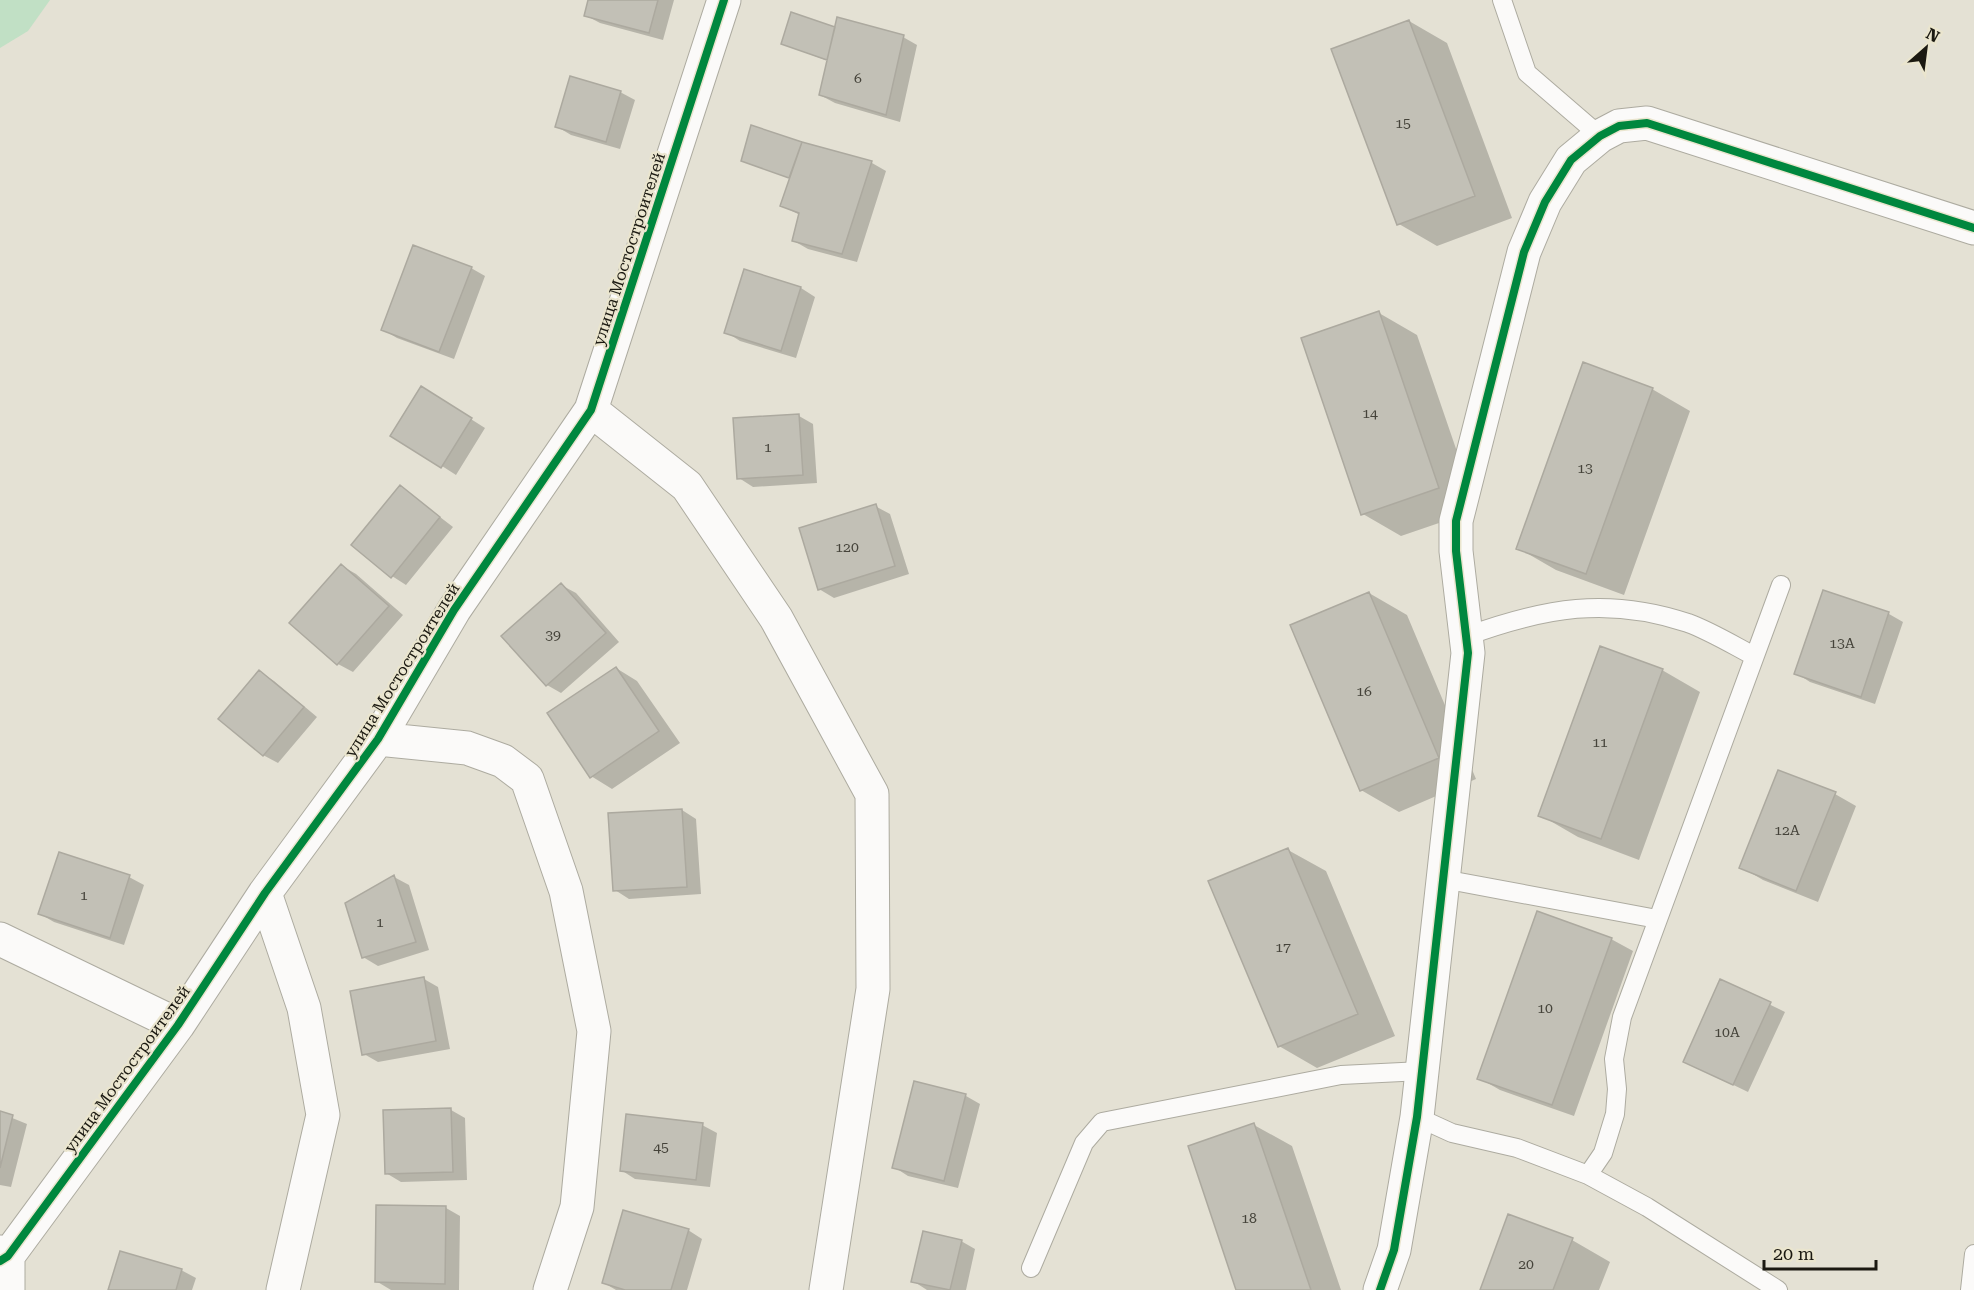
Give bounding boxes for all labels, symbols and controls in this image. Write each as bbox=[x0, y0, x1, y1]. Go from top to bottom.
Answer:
north arrow bbox=[1896, 18, 1956, 78]
text: N bbox=[1923, 24, 1943, 46]
house number: 6 bbox=[854, 70, 862, 86]
house number: 15 bbox=[1395, 115, 1411, 131]
street label: улица Мостостроителей bbox=[589, 150, 669, 348]
house number: 14 bbox=[1362, 405, 1378, 421]
house number: 1 bbox=[764, 439, 772, 455]
house number: 13 bbox=[1577, 460, 1593, 476]
house number: 120 bbox=[835, 539, 859, 555]
street label: улица Мостостроителей bbox=[340, 579, 464, 761]
house number: 39 bbox=[545, 627, 561, 643]
house number: 13А bbox=[1829, 635, 1855, 651]
house number: 16 bbox=[1356, 683, 1372, 699]
house number: 11 bbox=[1592, 734, 1608, 750]
house number: 12А bbox=[1774, 822, 1800, 838]
house number: 1 bbox=[80, 887, 88, 903]
house number: 1 bbox=[376, 914, 384, 930]
house number: 17 bbox=[1275, 939, 1291, 955]
street label: улица Мостостроителей bbox=[60, 982, 194, 1156]
house number: 10 bbox=[1537, 1000, 1553, 1016]
house number: 10А bbox=[1714, 1024, 1740, 1040]
house number: 45 bbox=[653, 1139, 669, 1155]
house number: 18 bbox=[1241, 1210, 1257, 1226]
scale bar bbox=[1764, 1233, 1876, 1271]
text: 20 m bbox=[1773, 1243, 1814, 1264]
house number: 20 bbox=[1518, 1256, 1534, 1272]

